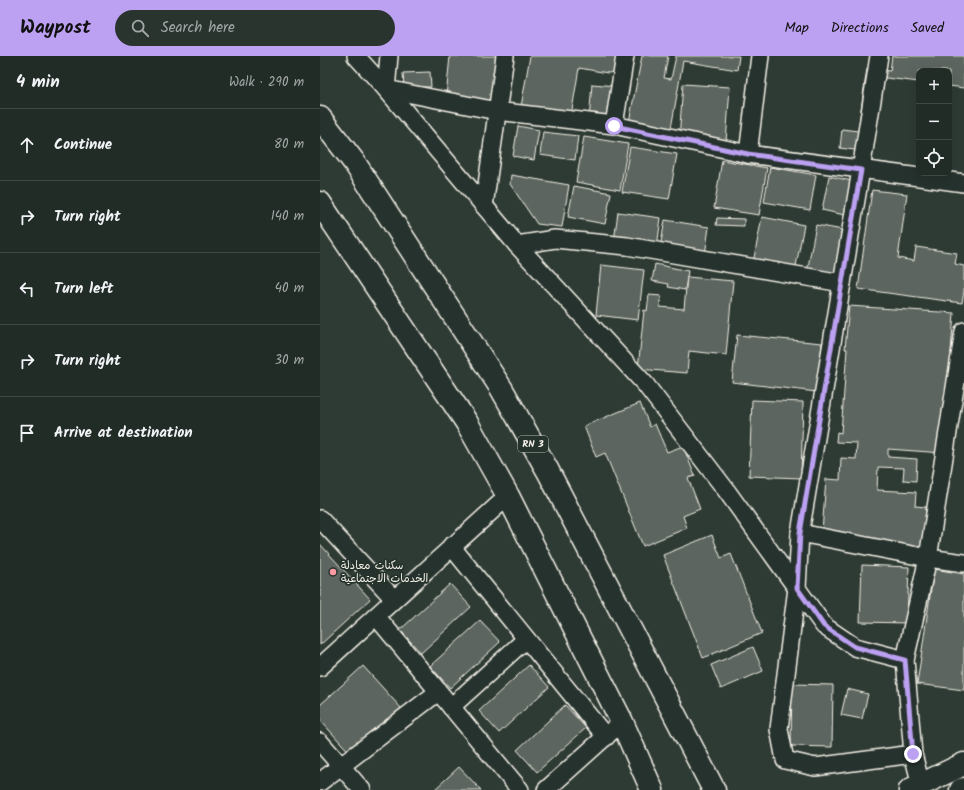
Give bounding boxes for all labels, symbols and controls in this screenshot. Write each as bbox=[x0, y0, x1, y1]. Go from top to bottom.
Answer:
search box bbox=[115, 10, 395, 46]
text: Waypost bbox=[20, 13, 91, 43]
text: Search here bbox=[161, 16, 235, 40]
icon: search bbox=[129, 17, 151, 39]
text: Map bbox=[784, 17, 809, 39]
text: Directions bbox=[831, 17, 889, 39]
text: Saved bbox=[911, 17, 944, 39]
map controls bbox=[916, 68, 952, 176]
button: + bbox=[916, 68, 952, 104]
text: 4 min bbox=[16, 69, 60, 96]
text: Walk · 290 m bbox=[229, 72, 304, 93]
button: − bbox=[916, 104, 952, 140]
route start bbox=[605, 117, 623, 135]
text: Continue bbox=[54, 133, 112, 157]
icon: ahead bbox=[16, 134, 38, 156]
text: 80 m bbox=[274, 134, 304, 155]
button: locate bbox=[916, 140, 952, 176]
text: Turn right bbox=[54, 205, 121, 229]
icon: right bbox=[16, 206, 38, 228]
text: 140 m bbox=[271, 206, 304, 227]
text: Turn left bbox=[54, 277, 114, 301]
icon: left bbox=[16, 278, 38, 300]
text: 40 m bbox=[275, 278, 304, 299]
text: Turn right bbox=[54, 349, 121, 373]
icon: right bbox=[16, 350, 38, 372]
text: 30 m bbox=[275, 350, 304, 371]
text: Arrive at destination bbox=[54, 421, 193, 445]
icon: arrive bbox=[16, 422, 38, 444]
road number: RN 3 bbox=[518, 436, 548, 452]
place label: سكنات معادلة الخدمات الاجتماعية bbox=[341, 557, 428, 588]
marker: سكنات معادلة الخدمات الاجتماعية bbox=[328, 567, 338, 577]
route end bbox=[904, 745, 922, 763]

